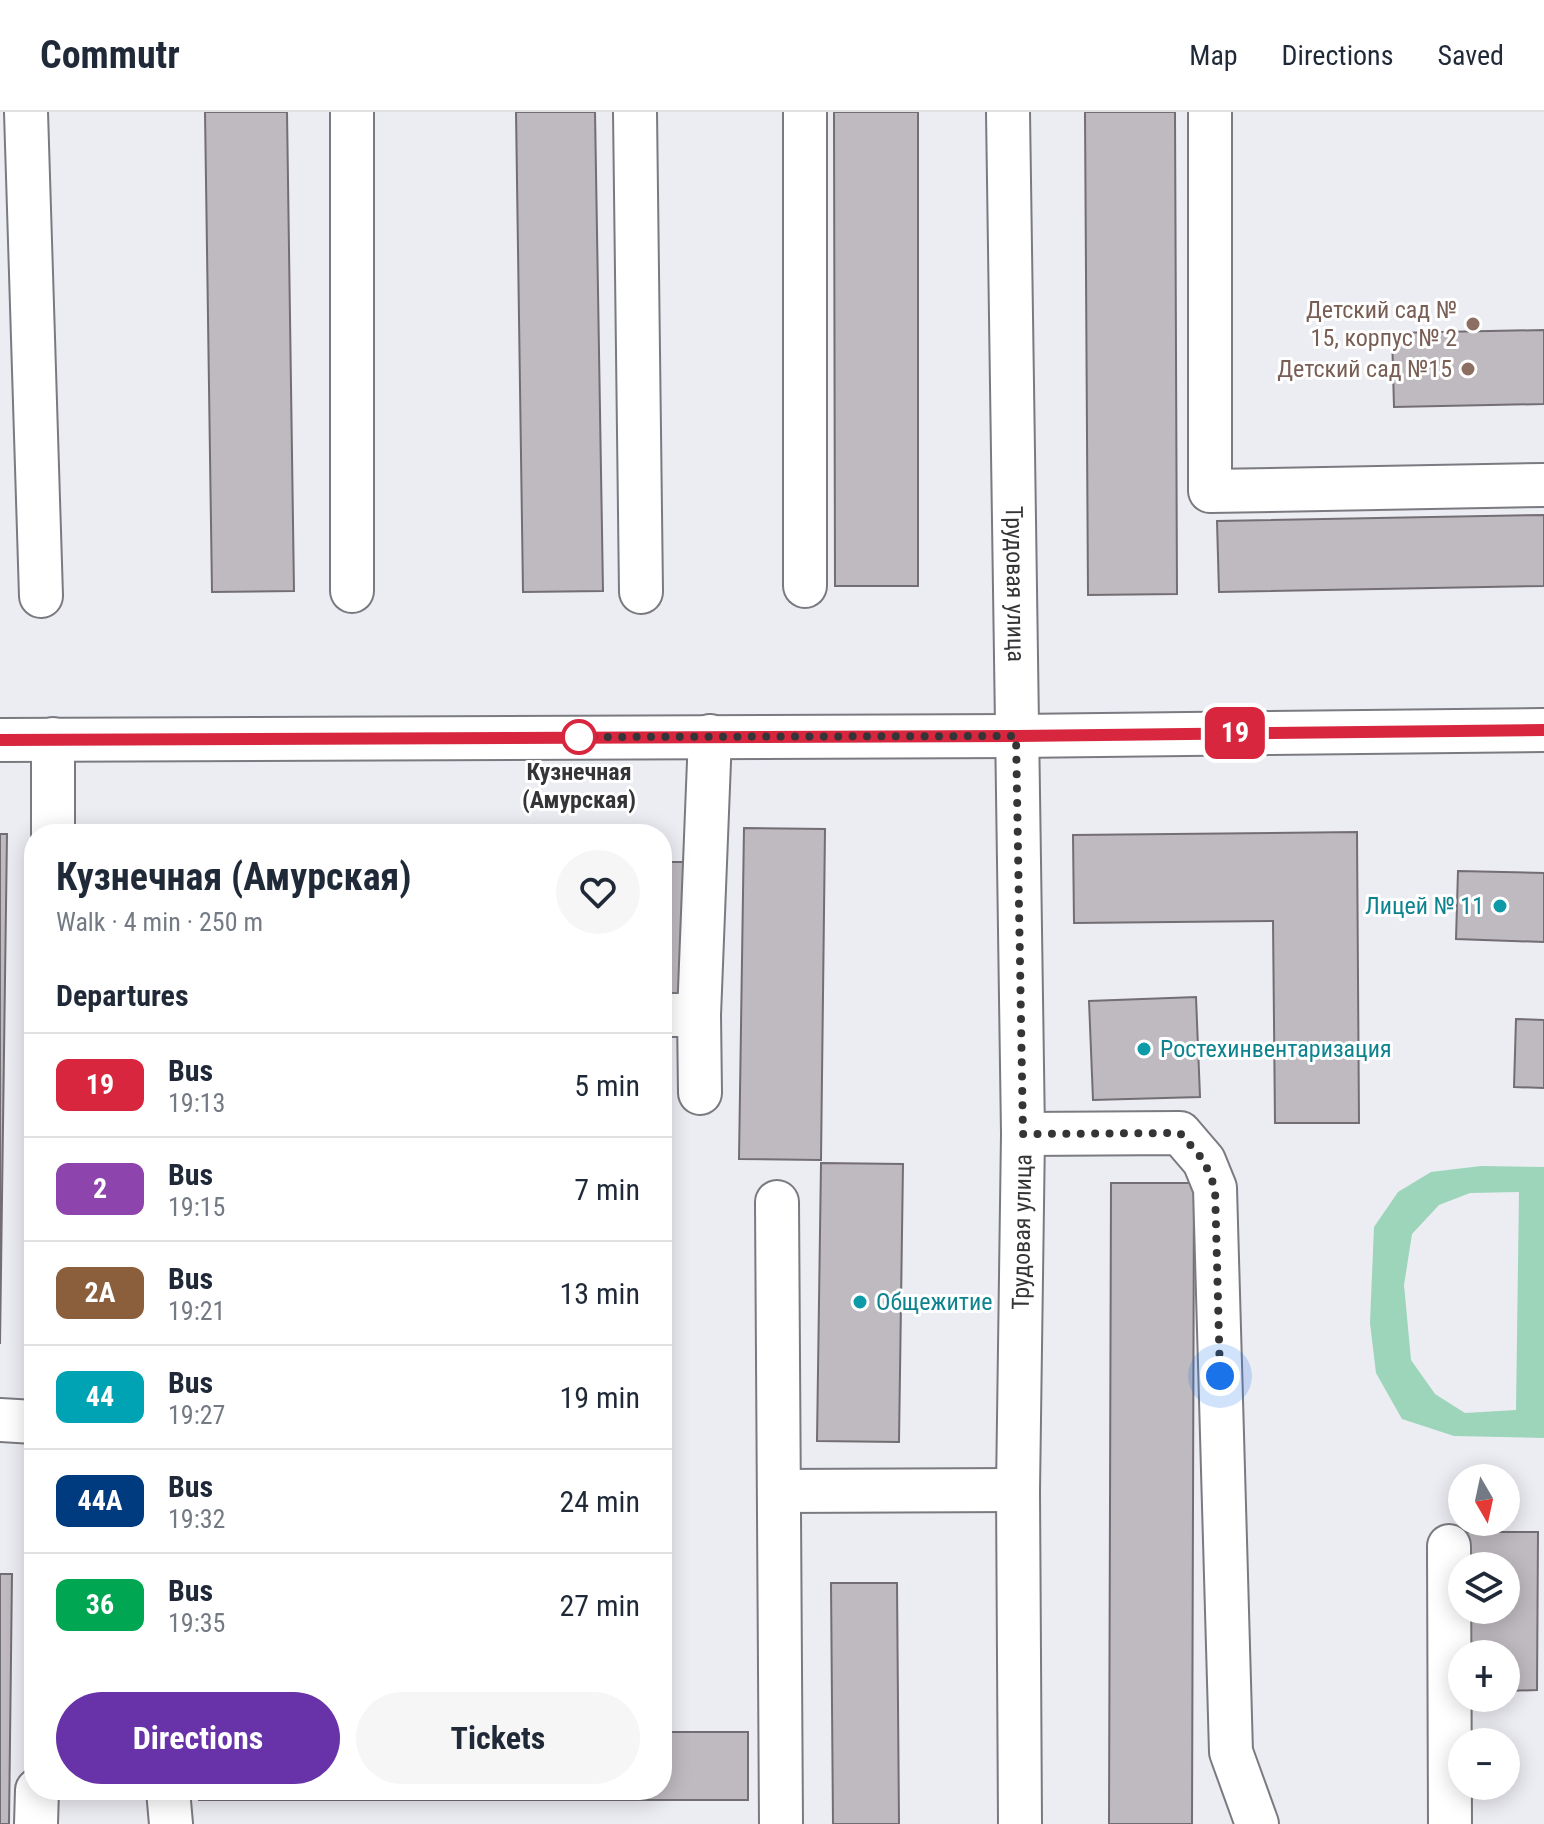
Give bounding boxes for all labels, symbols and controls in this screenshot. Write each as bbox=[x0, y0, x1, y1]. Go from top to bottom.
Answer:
text: Commutr bbox=[40, 33, 180, 77]
text: Map bbox=[1189, 39, 1238, 72]
text: Directions bbox=[1282, 39, 1393, 72]
text: Saved bbox=[1437, 39, 1504, 72]
place label: Детский сад № 15, корпус № 2 bbox=[1306, 296, 1457, 352]
marker: Детский сад № 15, корпус № 2 bbox=[1464, 315, 1482, 333]
place label: Детский сад №15 bbox=[1277, 355, 1452, 383]
marker: Детский сад №15 bbox=[1459, 360, 1477, 378]
street label: Трудовая улица bbox=[1000, 506, 1030, 662]
line badge: 19 bbox=[1199, 707, 1271, 759]
text: 19 bbox=[1221, 716, 1249, 749]
marker: Кузнечная (Амурская) bbox=[562, 720, 596, 754]
place label: Кузнечная (Амурская) bbox=[522, 758, 636, 814]
button: heart bbox=[556, 850, 640, 934]
text: Кузнечная (Амурская) bbox=[56, 855, 412, 899]
place label: Лицей № 11 bbox=[1365, 892, 1484, 920]
marker: Лицей № 11 bbox=[1491, 897, 1509, 915]
text: Walk · 4 min · 250 m bbox=[56, 907, 263, 937]
text: Departures bbox=[56, 978, 189, 1013]
place label: Ростехинвентаризация bbox=[1160, 1035, 1392, 1063]
marker: Ростехинвентаризация bbox=[1135, 1040, 1153, 1058]
text: Bus bbox=[168, 1053, 213, 1088]
text: 19 bbox=[86, 1068, 114, 1101]
text: 5 min bbox=[574, 1068, 640, 1103]
text: 19:13 bbox=[168, 1088, 225, 1118]
street label: Трудовая улица bbox=[1007, 1154, 1037, 1310]
text: Bus bbox=[168, 1157, 213, 1192]
text: 2 bbox=[93, 1172, 107, 1205]
text: 7 min bbox=[574, 1172, 640, 1207]
text: 19:15 bbox=[168, 1192, 225, 1222]
text: Bus bbox=[168, 1261, 213, 1296]
text: 2А bbox=[85, 1276, 115, 1309]
text: 13 min bbox=[559, 1276, 640, 1311]
place label: Общежитие bbox=[876, 1288, 992, 1316]
marker: Общежитие bbox=[851, 1293, 869, 1311]
text: 19:21 bbox=[168, 1296, 225, 1326]
your location bbox=[1200, 1356, 1240, 1396]
text: Bus bbox=[168, 1365, 213, 1400]
text: 44 bbox=[86, 1380, 114, 1413]
text: 19 min bbox=[559, 1380, 640, 1415]
text: 19:27 bbox=[168, 1400, 225, 1430]
north arrow bbox=[1448, 1464, 1520, 1536]
map controls bbox=[1448, 1464, 1520, 1800]
text: Bus bbox=[168, 1469, 213, 1504]
text: 44А bbox=[77, 1484, 123, 1517]
text: 24 min bbox=[559, 1484, 640, 1519]
text: 19:32 bbox=[168, 1504, 225, 1534]
button: layers bbox=[1448, 1552, 1520, 1624]
text: Bus bbox=[168, 1573, 213, 1608]
text: 36 bbox=[86, 1588, 114, 1621]
text: 27 min bbox=[559, 1588, 640, 1623]
text: 19:35 bbox=[168, 1608, 225, 1638]
button: + bbox=[1448, 1640, 1520, 1712]
button: Directions bbox=[56, 1692, 340, 1784]
button: Tickets bbox=[356, 1692, 640, 1784]
button: − bbox=[1448, 1728, 1520, 1800]

